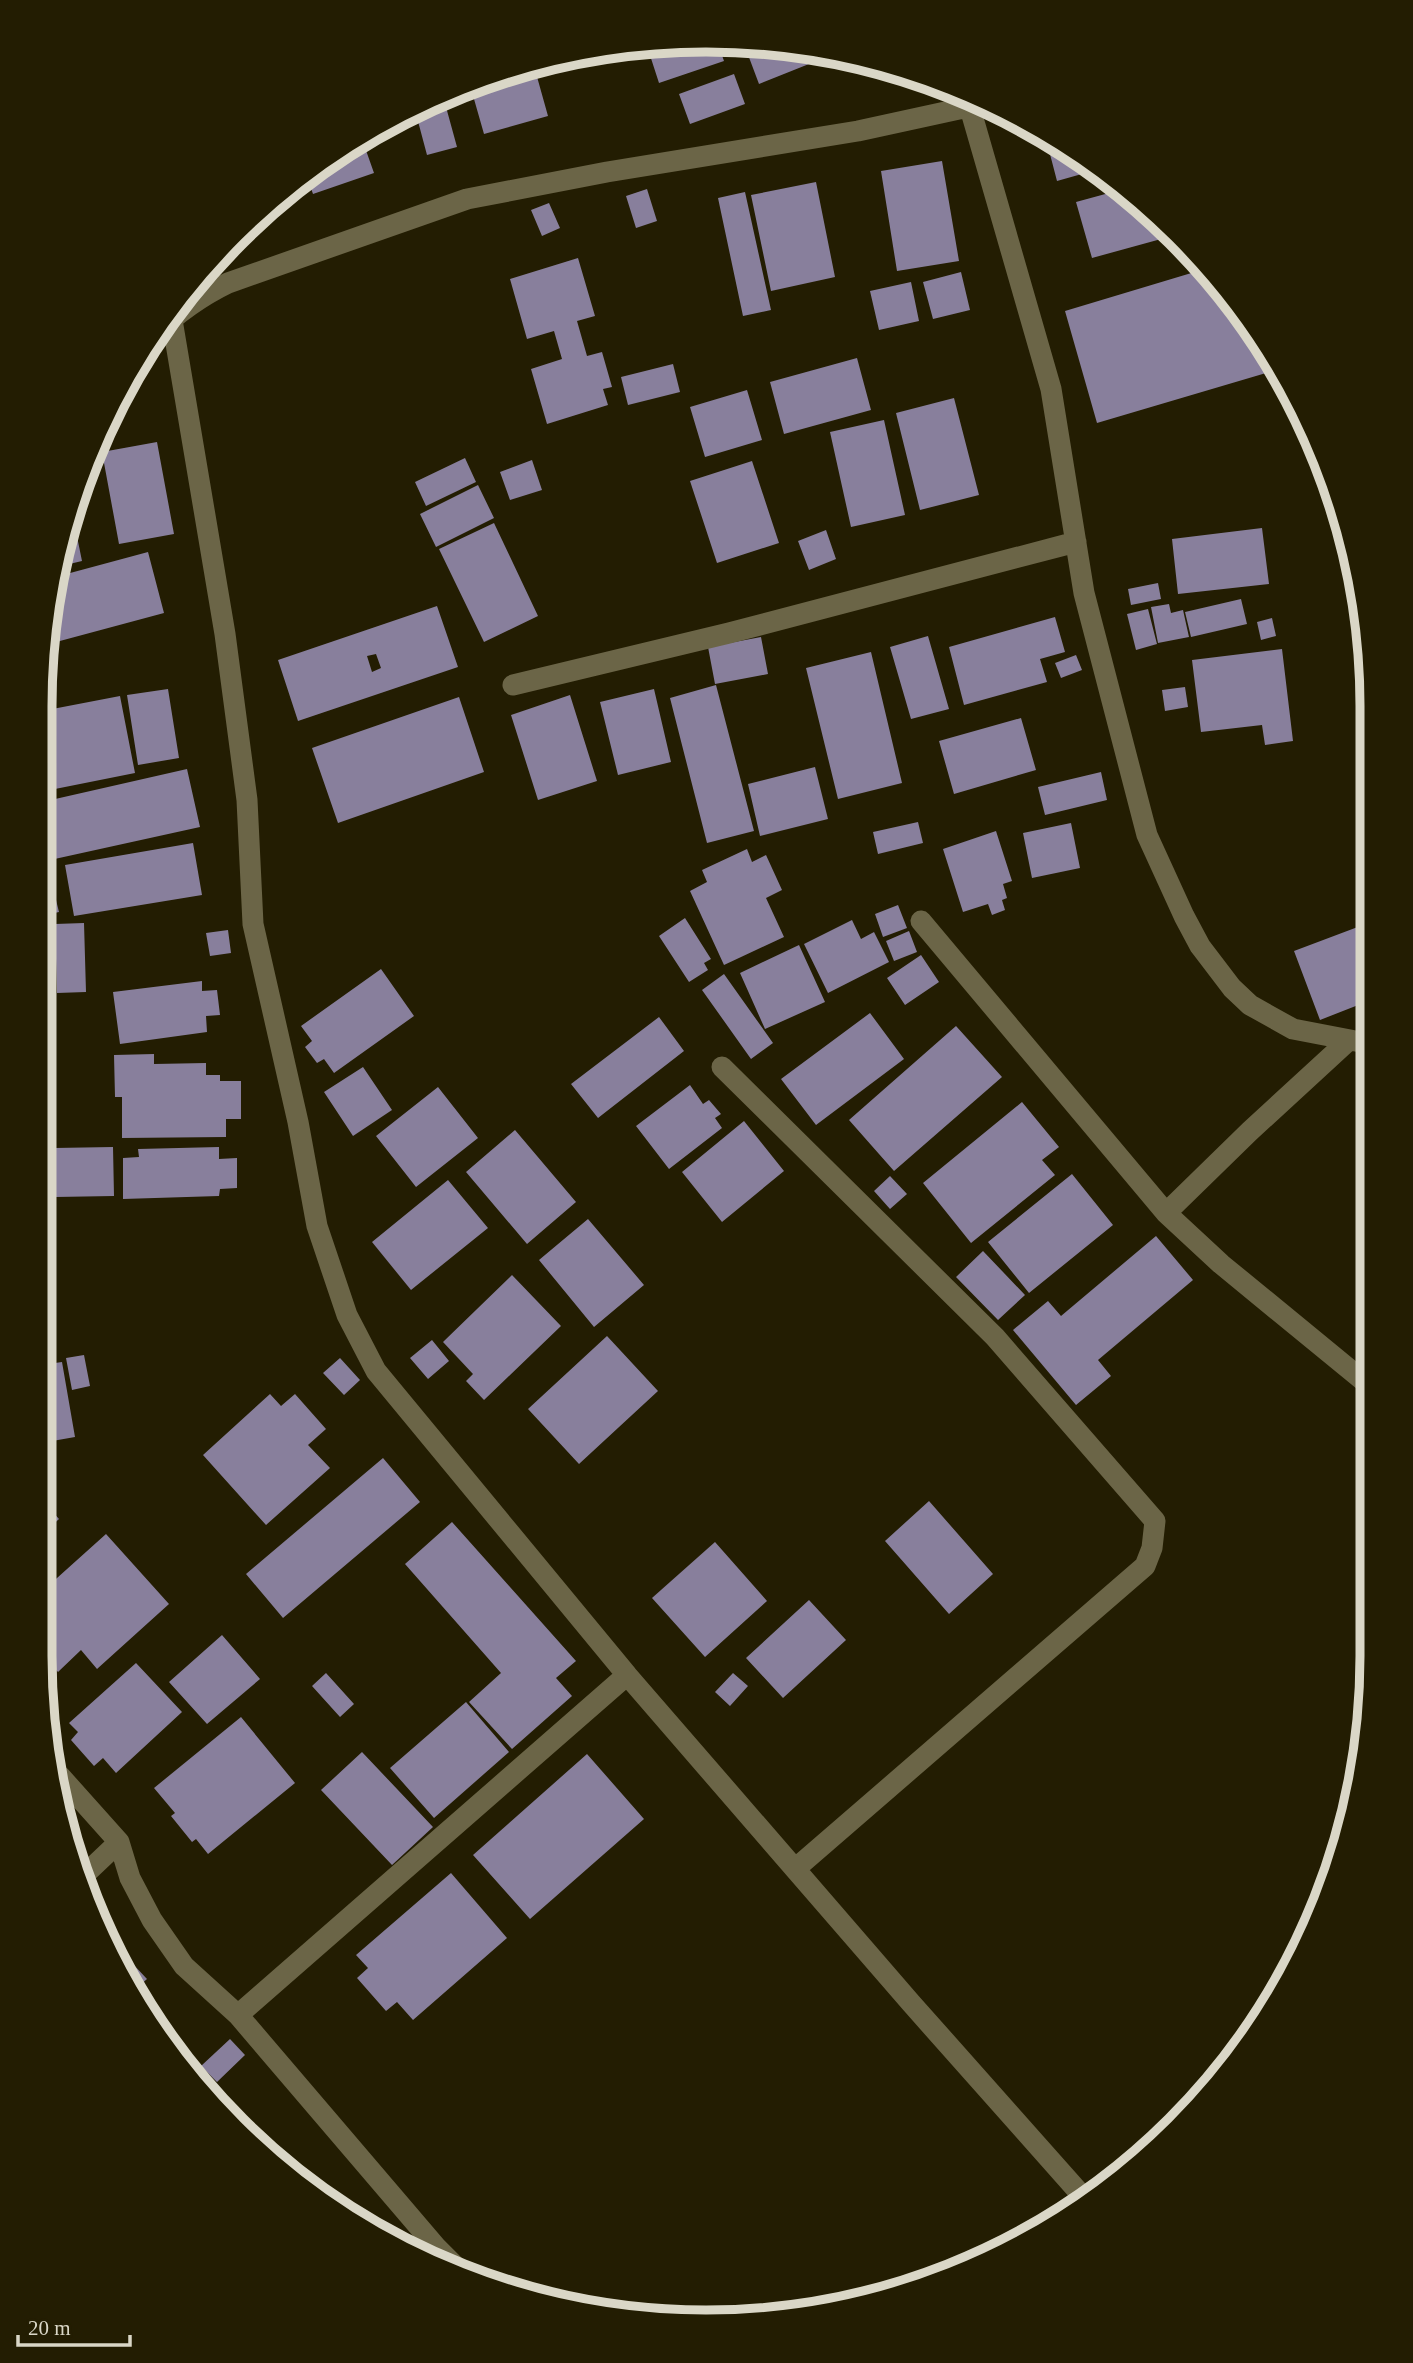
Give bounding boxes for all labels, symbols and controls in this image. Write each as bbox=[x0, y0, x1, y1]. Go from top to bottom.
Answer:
scale bar bbox=[18, 2304, 130, 2348]
text: 20 m bbox=[28, 2316, 71, 2340]

